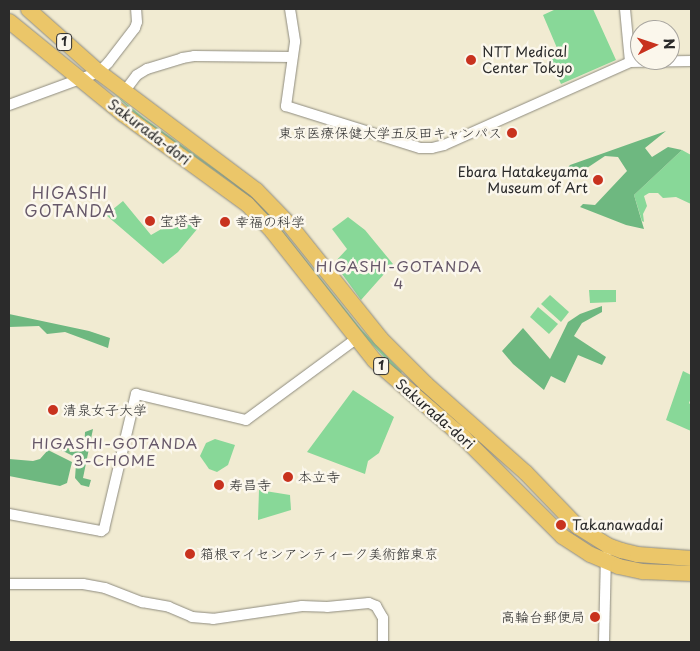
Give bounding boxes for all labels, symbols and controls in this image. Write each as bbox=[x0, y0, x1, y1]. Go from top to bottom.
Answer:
north arrow bbox=[630, 20, 680, 70]
road number: 1 bbox=[55, 32, 73, 52]
text: N bbox=[659, 38, 680, 50]
place label: NTT Medical Center Tokyo bbox=[482, 44, 573, 76]
marker: NTT Medical Center Tokyo bbox=[464, 53, 478, 67]
street label: Sakurada-dori bbox=[105, 96, 193, 168]
place label: 東京医療保健大学五反田キャンパス bbox=[278, 125, 502, 141]
marker: 東京医療保健大学五反田キャンパス bbox=[506, 127, 518, 139]
place label: Ebara Hatakeyama Museum of Art bbox=[457, 164, 588, 196]
marker: Ebara Hatakeyama Museum of Art bbox=[592, 174, 604, 186]
district label: HIGASHI GOTANDA bbox=[25, 182, 115, 220]
place label: 宝塔寺 bbox=[160, 213, 202, 229]
place label: 幸福の科学 bbox=[235, 214, 305, 230]
marker: 宝塔寺 bbox=[144, 215, 156, 227]
marker: 幸福の科学 bbox=[219, 216, 231, 228]
district label: HIGASHI-GOTANDA 4 bbox=[315, 256, 483, 291]
road number: 1 bbox=[372, 356, 390, 376]
street label: Sakurada-dori bbox=[392, 375, 478, 453]
place label: 清泉女子大学 bbox=[63, 402, 147, 418]
marker: 清泉女子大学 bbox=[47, 404, 59, 416]
district label: HIGASHI-GOTANDA 3-CHOME bbox=[31, 433, 199, 468]
place label: 本立寺 bbox=[298, 469, 340, 485]
marker: 本立寺 bbox=[282, 471, 294, 483]
place label: 寿昌寺 bbox=[229, 477, 271, 493]
marker: 寿昌寺 bbox=[213, 479, 225, 491]
place label: Takanawadai bbox=[572, 517, 663, 533]
marker: Takanawadai bbox=[554, 518, 568, 532]
place label: 箱根マイセンアンティーク美術館東京 bbox=[200, 546, 438, 562]
marker: 箱根マイセンアンティーク美術館東京 bbox=[184, 548, 196, 560]
place label: 高輪台郵便局 bbox=[501, 609, 585, 625]
marker: 高輪台郵便局 bbox=[589, 611, 601, 623]

